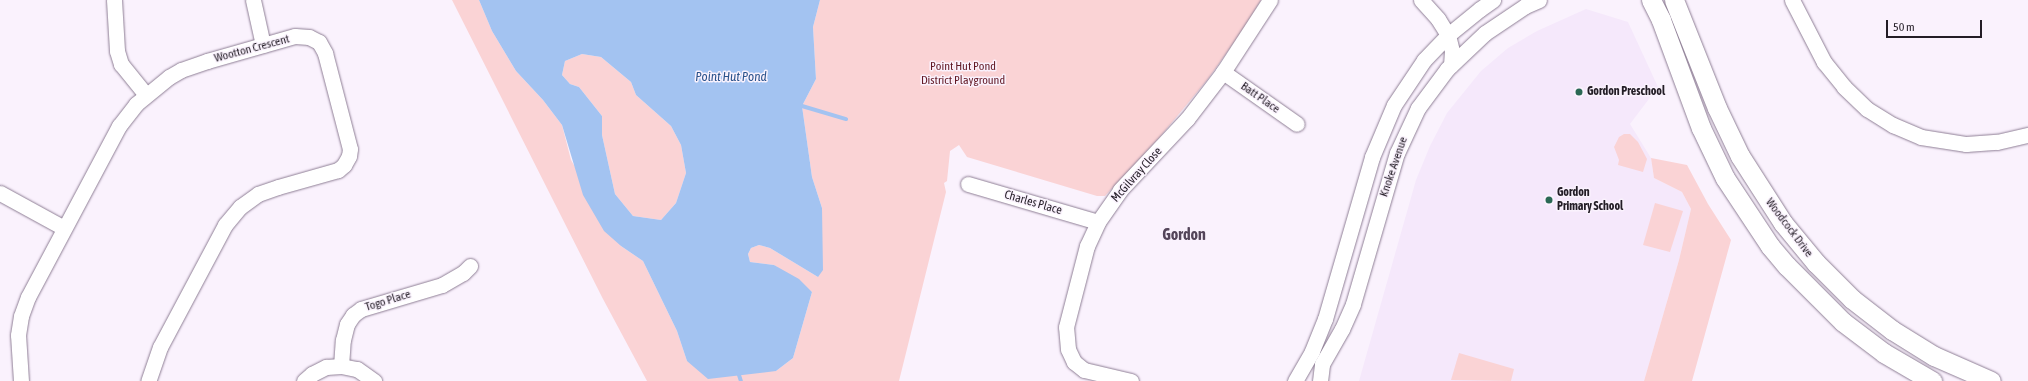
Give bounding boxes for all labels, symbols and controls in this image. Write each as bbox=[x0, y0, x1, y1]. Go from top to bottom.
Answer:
scale bar bbox=[1888, 12, 1984, 38]
text: 50 m bbox=[1893, 20, 1915, 34]
street label: Wootton Crescent bbox=[213, 32, 291, 66]
park label: Point Hut Pond District Playground bbox=[921, 60, 1005, 88]
water label: Point Hut Pond bbox=[695, 69, 767, 85]
street label: Batt Place bbox=[1238, 79, 1282, 117]
place label: Gordon Preschool bbox=[1587, 85, 1665, 99]
marker: Gordon Preschool bbox=[1574, 87, 1584, 97]
street label: Knoke Avenue bbox=[1377, 135, 1411, 199]
street label: McGilvray Close bbox=[1109, 145, 1165, 205]
place label: Gordon Primary School bbox=[1557, 186, 1623, 214]
street label: Charles Place bbox=[1003, 188, 1063, 218]
marker: Gordon Primary School bbox=[1544, 195, 1554, 205]
street label: Woodcock Drive bbox=[1762, 196, 1816, 260]
district label: Gordon bbox=[1162, 224, 1206, 244]
street label: Togo Place bbox=[363, 287, 413, 315]

